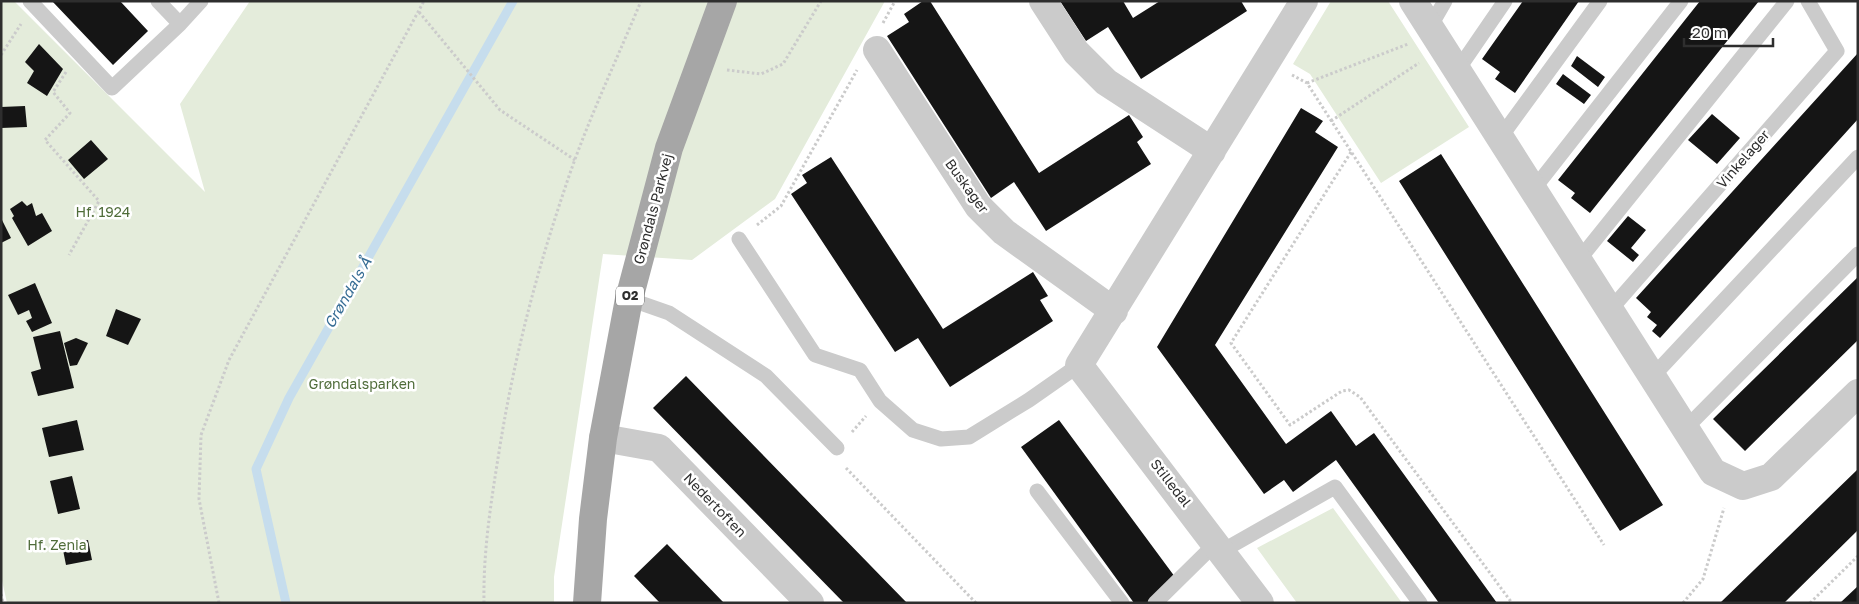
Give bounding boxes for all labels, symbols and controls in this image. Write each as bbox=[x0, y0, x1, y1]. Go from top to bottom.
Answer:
scale bar bbox=[1684, 15, 1773, 47]
text: 20 m bbox=[1692, 23, 1727, 41]
street label: Vinkelager bbox=[1713, 125, 1773, 191]
street label: Grøndals Parkvej bbox=[630, 152, 675, 266]
street label: Buskager bbox=[942, 155, 993, 217]
park label: Hf. 1924 bbox=[76, 203, 130, 220]
water label: Grøndals Å bbox=[320, 253, 375, 331]
road number: O2 bbox=[616, 286, 644, 306]
park label: Grøndalsparken bbox=[309, 375, 415, 392]
street label: Stilledal bbox=[1147, 455, 1195, 510]
street label: Nedertoften bbox=[681, 469, 750, 540]
park label: Hf. Zenia bbox=[27, 536, 87, 553]

